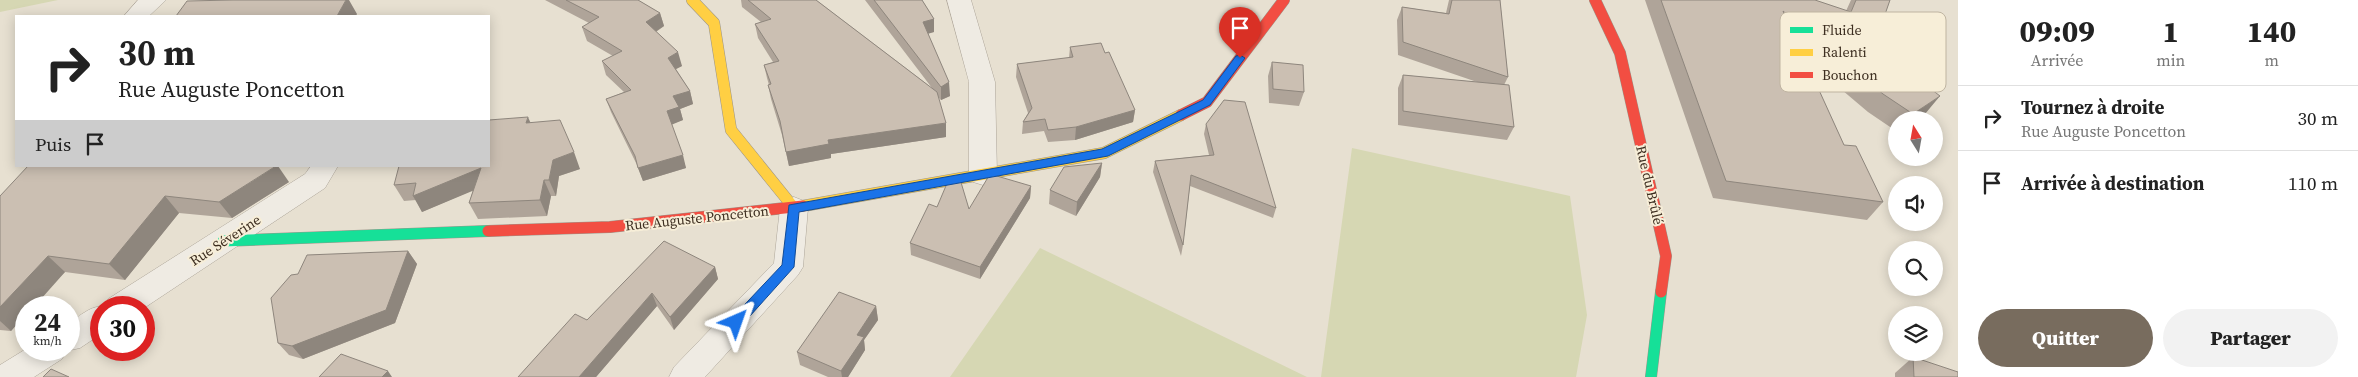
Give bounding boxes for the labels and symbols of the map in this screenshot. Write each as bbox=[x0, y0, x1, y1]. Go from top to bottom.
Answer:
pin bbox=[1219, 7, 1261, 58]
legend bbox=[1780, 12, 1946, 92]
text: Fluide bbox=[1822, 20, 1862, 40]
text: Ralenti bbox=[1822, 42, 1867, 62]
text: Bouchon bbox=[1822, 65, 1878, 85]
north arrow bbox=[1888, 111, 1942, 166]
street label: Rue du Brûlé bbox=[1631, 143, 1669, 227]
street label: Rue Auguste Poncetton bbox=[624, 200, 770, 235]
street label: Rue Séverine bbox=[186, 210, 264, 270]
position arrow bbox=[709, 295, 761, 347]
speed limit sign: 30 bbox=[90, 296, 155, 361]

